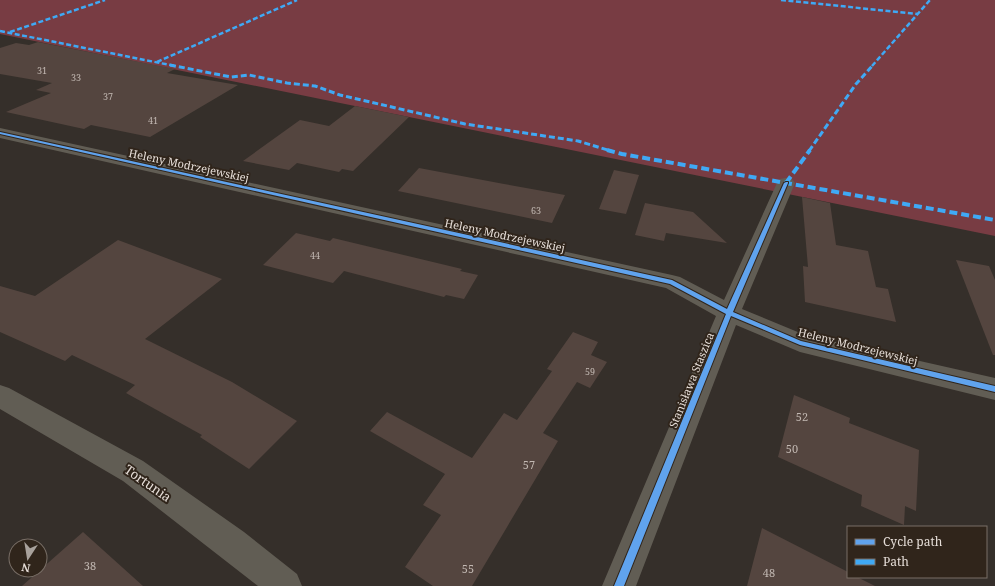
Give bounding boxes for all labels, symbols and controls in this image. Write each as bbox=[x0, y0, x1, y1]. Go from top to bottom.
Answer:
house number: 31 bbox=[37, 64, 47, 77]
house number: 33 bbox=[71, 71, 81, 84]
house number: 37 bbox=[103, 90, 113, 103]
house number: 41 bbox=[148, 114, 158, 127]
street label: Heleny Modrzejewskiej bbox=[127, 145, 251, 185]
house number: 63 bbox=[531, 204, 541, 217]
street label: Heleny Modrzejewskiej bbox=[443, 215, 567, 255]
house number: 44 bbox=[310, 249, 320, 262]
street label: Heleny Modrzejewskiej bbox=[797, 324, 919, 368]
street label: Stanisława Staszica bbox=[665, 330, 717, 430]
house number: 59 bbox=[585, 365, 595, 378]
house number: 52 bbox=[796, 409, 808, 424]
house number: 50 bbox=[786, 441, 798, 456]
house number: 57 bbox=[523, 457, 535, 472]
street label: Tortunia bbox=[121, 460, 175, 506]
legend bbox=[847, 526, 987, 578]
text: Cycle path bbox=[883, 533, 943, 550]
north arrow bbox=[8, 538, 48, 578]
text: Path bbox=[883, 553, 909, 570]
house number: 38 bbox=[84, 558, 96, 573]
text: N bbox=[20, 560, 32, 577]
house number: 55 bbox=[462, 561, 474, 576]
house number: 48 bbox=[763, 565, 775, 580]

